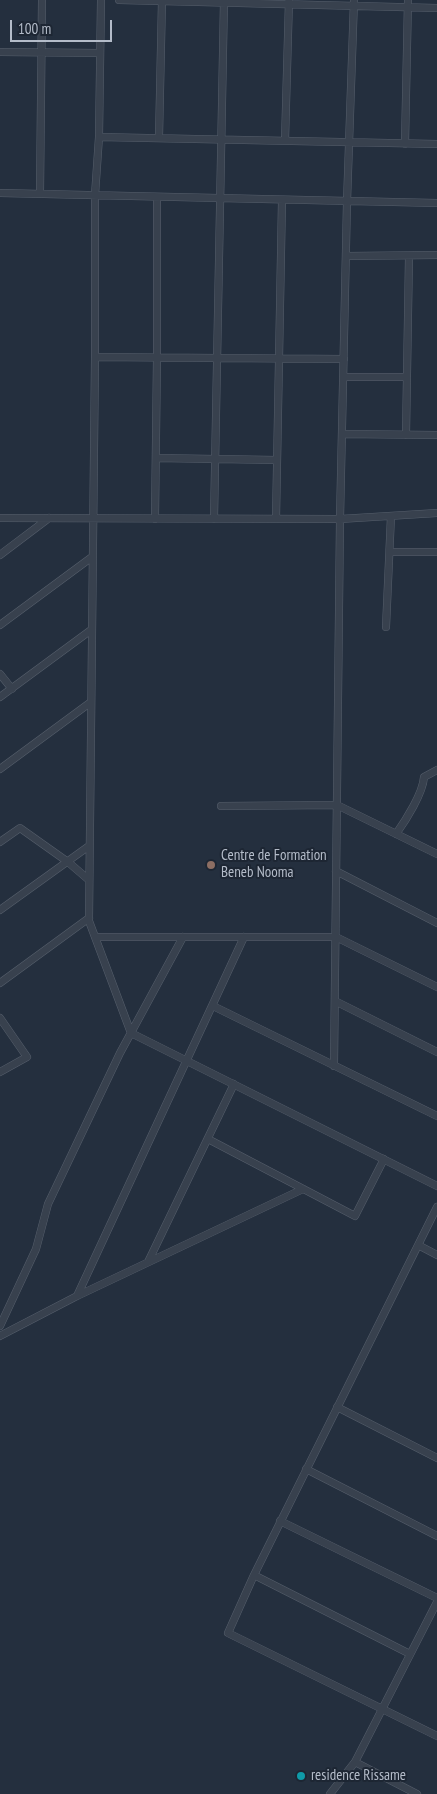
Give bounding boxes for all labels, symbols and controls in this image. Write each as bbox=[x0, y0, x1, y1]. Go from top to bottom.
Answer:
scale bar bbox=[12, 10, 115, 42]
text: 100 m bbox=[18, 19, 51, 38]
place label: Centre de Formation Beneb Nooma bbox=[221, 847, 327, 882]
marker: Centre de Formation Beneb Nooma bbox=[205, 859, 217, 871]
place label: residence Rissame bbox=[311, 1767, 406, 1785]
marker: residence Rissame bbox=[295, 1770, 307, 1782]

